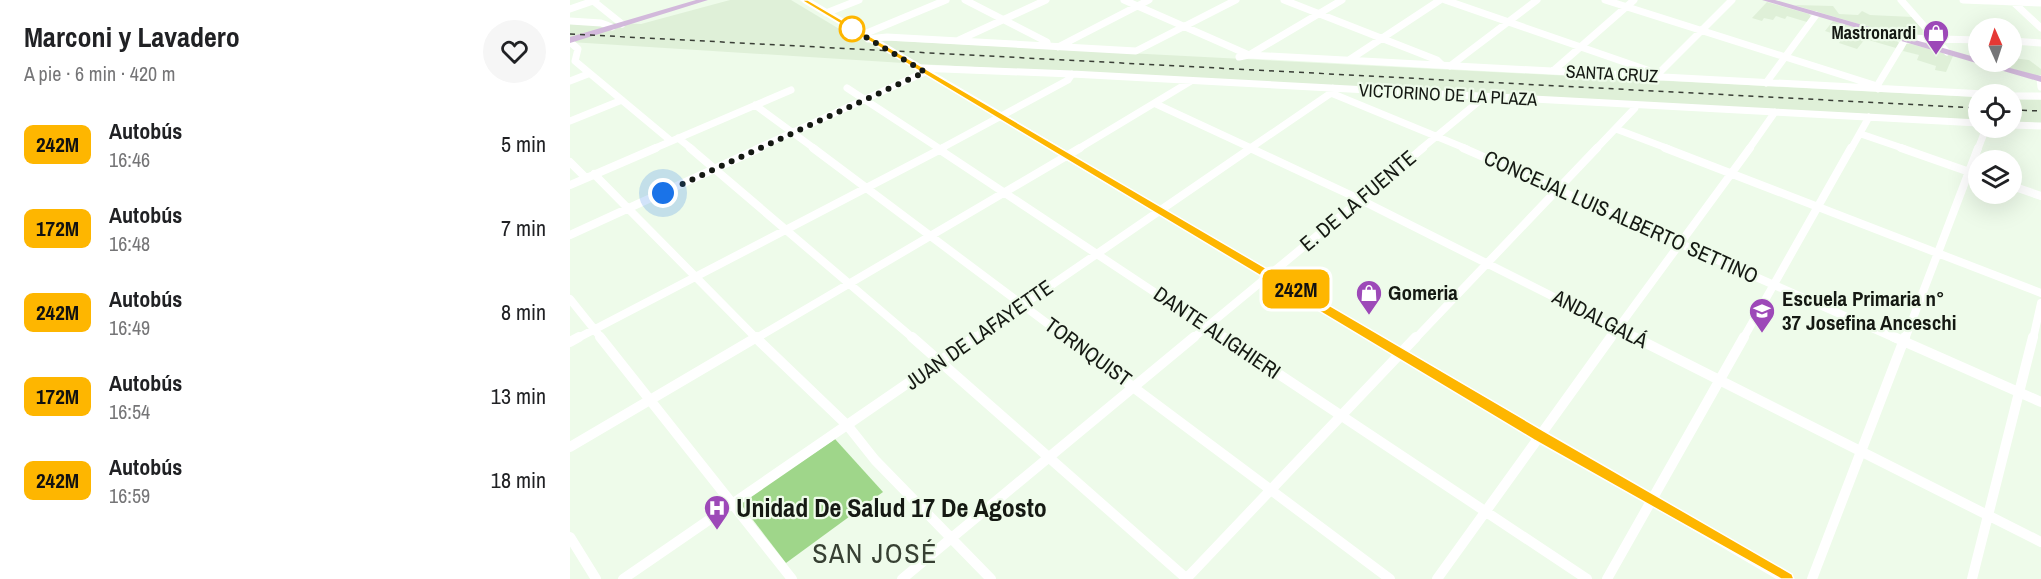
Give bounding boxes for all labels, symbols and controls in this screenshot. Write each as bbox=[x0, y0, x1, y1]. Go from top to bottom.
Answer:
unlabelled marker bbox=[839, 16, 865, 42]
text: Marconi y Lavadero bbox=[24, 18, 240, 56]
shop icon: Mastronardi bbox=[1921, 18, 1951, 56]
north arrow bbox=[1968, 18, 2022, 72]
map controls bbox=[1968, 18, 2022, 204]
button: heart bbox=[483, 20, 546, 83]
place label: Mastronardi bbox=[1832, 20, 1916, 45]
street label: SANTA CRUZ bbox=[1565, 59, 1659, 88]
text: A pie · 6 min · 420 m bbox=[24, 60, 175, 87]
street label: VICTORINO DE LA PLAZA bbox=[1358, 77, 1538, 112]
button: locate bbox=[1968, 84, 2022, 138]
text: Autobús bbox=[109, 116, 182, 146]
text: 5 min bbox=[501, 129, 546, 159]
text: 242M bbox=[36, 130, 79, 159]
street label: E. DE LA FUENTE bbox=[1293, 143, 1422, 258]
street label: CONCEJAL LUIS ALBERTO SETTINO bbox=[1479, 143, 1763, 290]
text: 16:46 bbox=[109, 146, 150, 173]
button: layers bbox=[1968, 150, 2022, 204]
your location bbox=[648, 178, 678, 208]
text: Autobús bbox=[109, 200, 182, 230]
text: 7 min bbox=[501, 213, 546, 243]
text: 172M bbox=[36, 214, 79, 243]
text: 16:48 bbox=[109, 230, 150, 257]
line badge: 242M bbox=[1254, 270, 1338, 308]
street label: JUAN DE LAFAYETTE bbox=[899, 273, 1059, 397]
text: 242M bbox=[1274, 275, 1318, 304]
shop icon: Gomeria bbox=[1354, 278, 1384, 316]
place label: Gomeria bbox=[1388, 278, 1458, 307]
street label: DANTE ALIGHIERI bbox=[1148, 279, 1286, 386]
street label: ANDALGALÁ bbox=[1547, 282, 1653, 355]
text: Autobús bbox=[109, 284, 182, 314]
place label: Escuela Primaria n° 37 Josefina Anceschi bbox=[1782, 284, 1957, 337]
school or university icon: Escuela Primaria n° 37 Josefina Anceschi bbox=[1747, 296, 1777, 334]
text: 8 min bbox=[501, 297, 546, 327]
text: 242M bbox=[36, 298, 79, 327]
street label: TORNQUIST bbox=[1039, 310, 1138, 393]
text: 16:49 bbox=[109, 314, 150, 341]
text: Autobús bbox=[109, 368, 182, 398]
text: 13 min bbox=[491, 381, 546, 411]
text: 172M bbox=[36, 382, 79, 411]
text: 16:54 bbox=[109, 398, 150, 425]
text: Autobús bbox=[109, 452, 182, 482]
text: 18 min bbox=[491, 465, 546, 495]
text: 242M bbox=[36, 466, 79, 495]
text: 16:59 bbox=[109, 482, 150, 509]
place label: Unidad De Salud 17 De Agosto bbox=[736, 490, 1047, 525]
hospital icon: Unidad De Salud 17 De Agosto bbox=[702, 493, 732, 531]
district label: SAN JOSÉ bbox=[812, 534, 938, 572]

